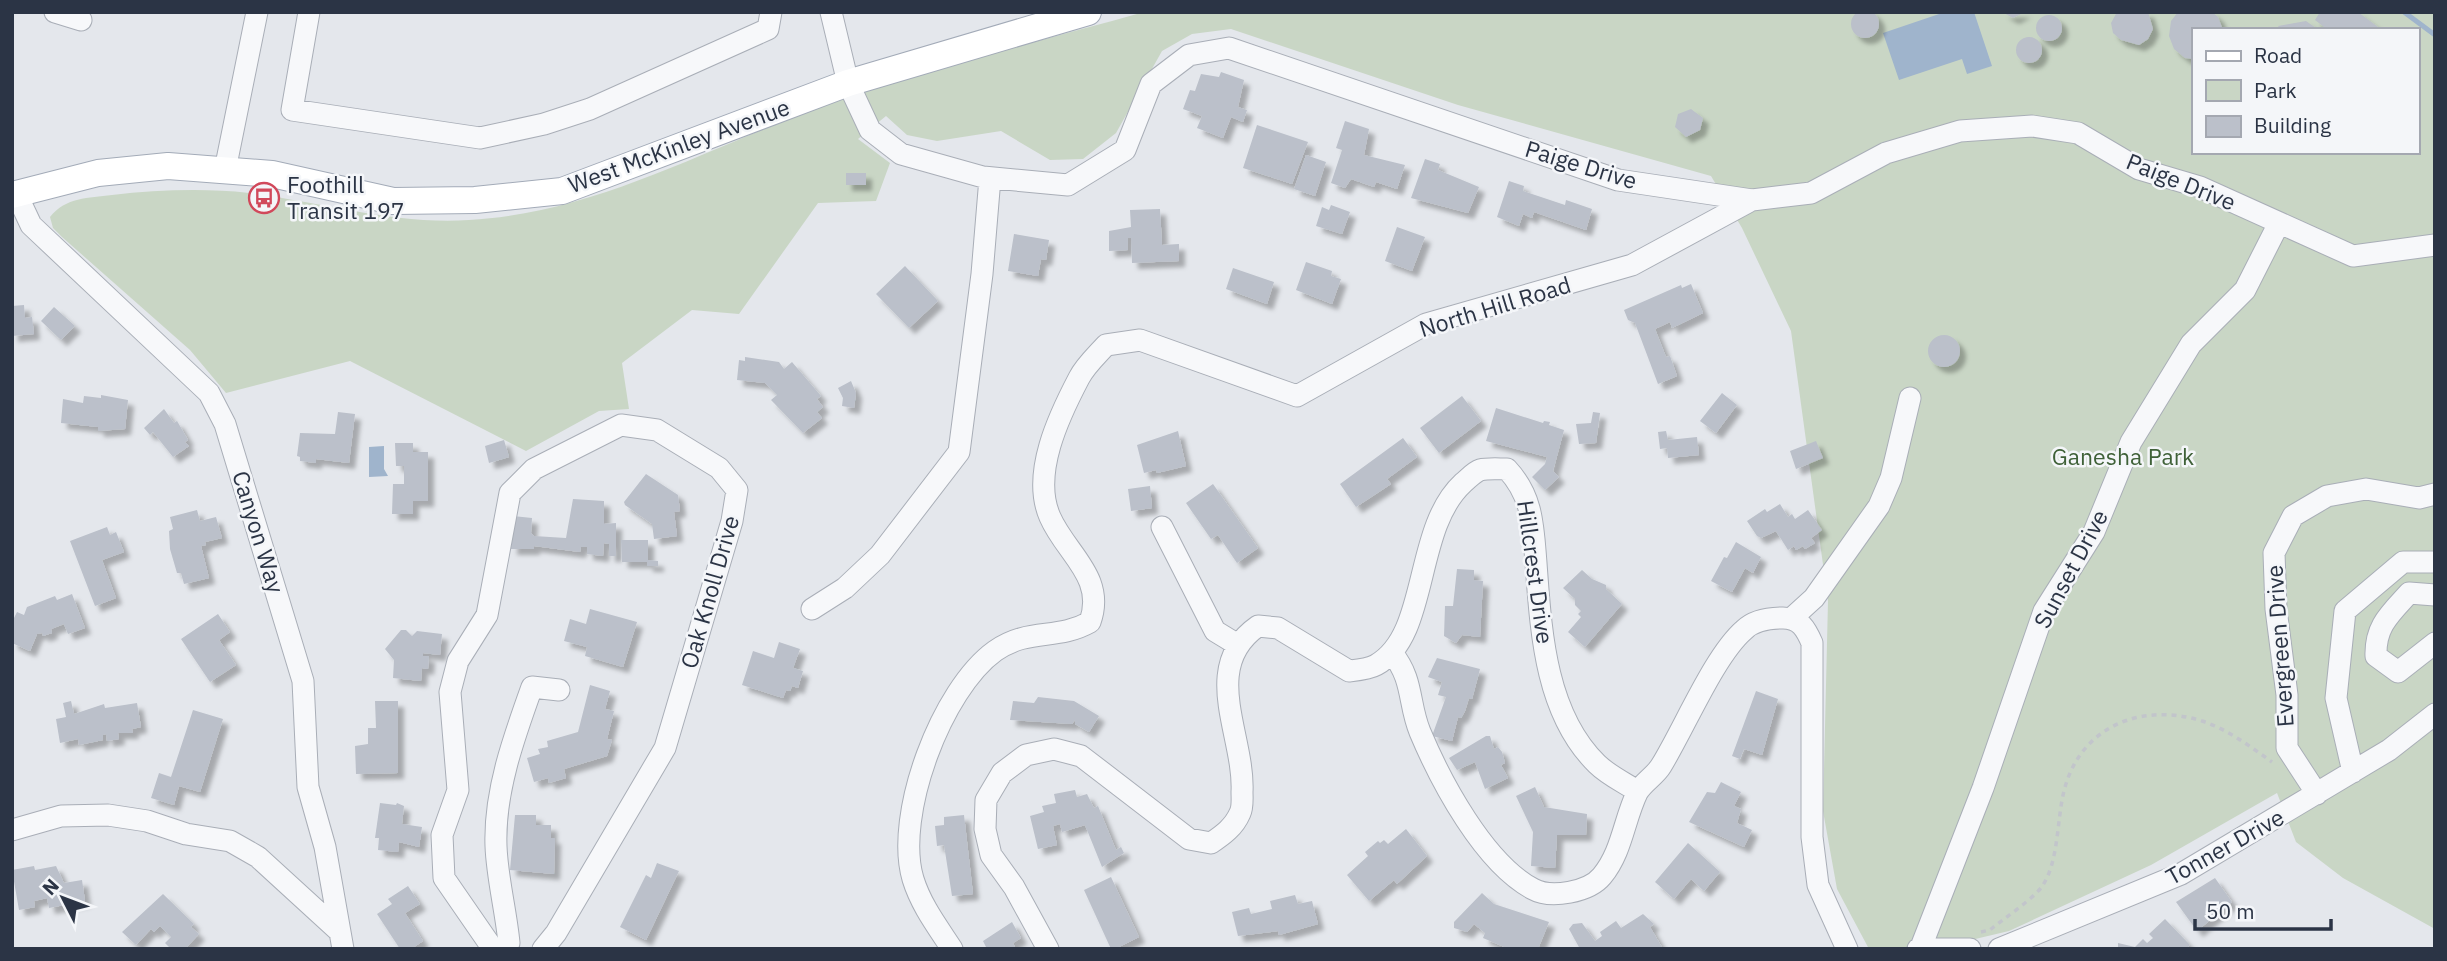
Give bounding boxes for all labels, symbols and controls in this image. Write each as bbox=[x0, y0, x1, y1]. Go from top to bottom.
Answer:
legend bbox=[2192, 28, 2419, 154]
text: Road bbox=[2254, 41, 2302, 69]
text: Park bbox=[2254, 76, 2297, 104]
street label: West McKinley Avenue bbox=[564, 91, 793, 199]
text: Building bbox=[2254, 111, 2331, 139]
street label: Paige Drive bbox=[1522, 133, 1641, 195]
street label: Paige Drive bbox=[2122, 146, 2240, 217]
place label: Foothill Transit 197 bbox=[287, 169, 405, 225]
bus stop icon: Foothill Transit 197 bbox=[247, 181, 281, 215]
street label: North Hill Road bbox=[1415, 269, 1574, 343]
park label: Ganesha Park bbox=[2052, 441, 2194, 471]
street label: Canyon Way bbox=[226, 467, 292, 597]
street label: Hillcrest Drive bbox=[1511, 498, 1561, 646]
street label: Sunset Drive bbox=[2026, 504, 2114, 633]
street label: Oak Knoll Drive bbox=[673, 512, 745, 672]
street label: Evergreen Drive bbox=[2258, 564, 2300, 728]
street label: Tonner Drive bbox=[2160, 801, 2289, 891]
north arrow bbox=[28, 863, 98, 933]
text: N bbox=[37, 873, 64, 900]
scale bar bbox=[2195, 888, 2332, 932]
text: 50 m bbox=[2206, 897, 2255, 925]

